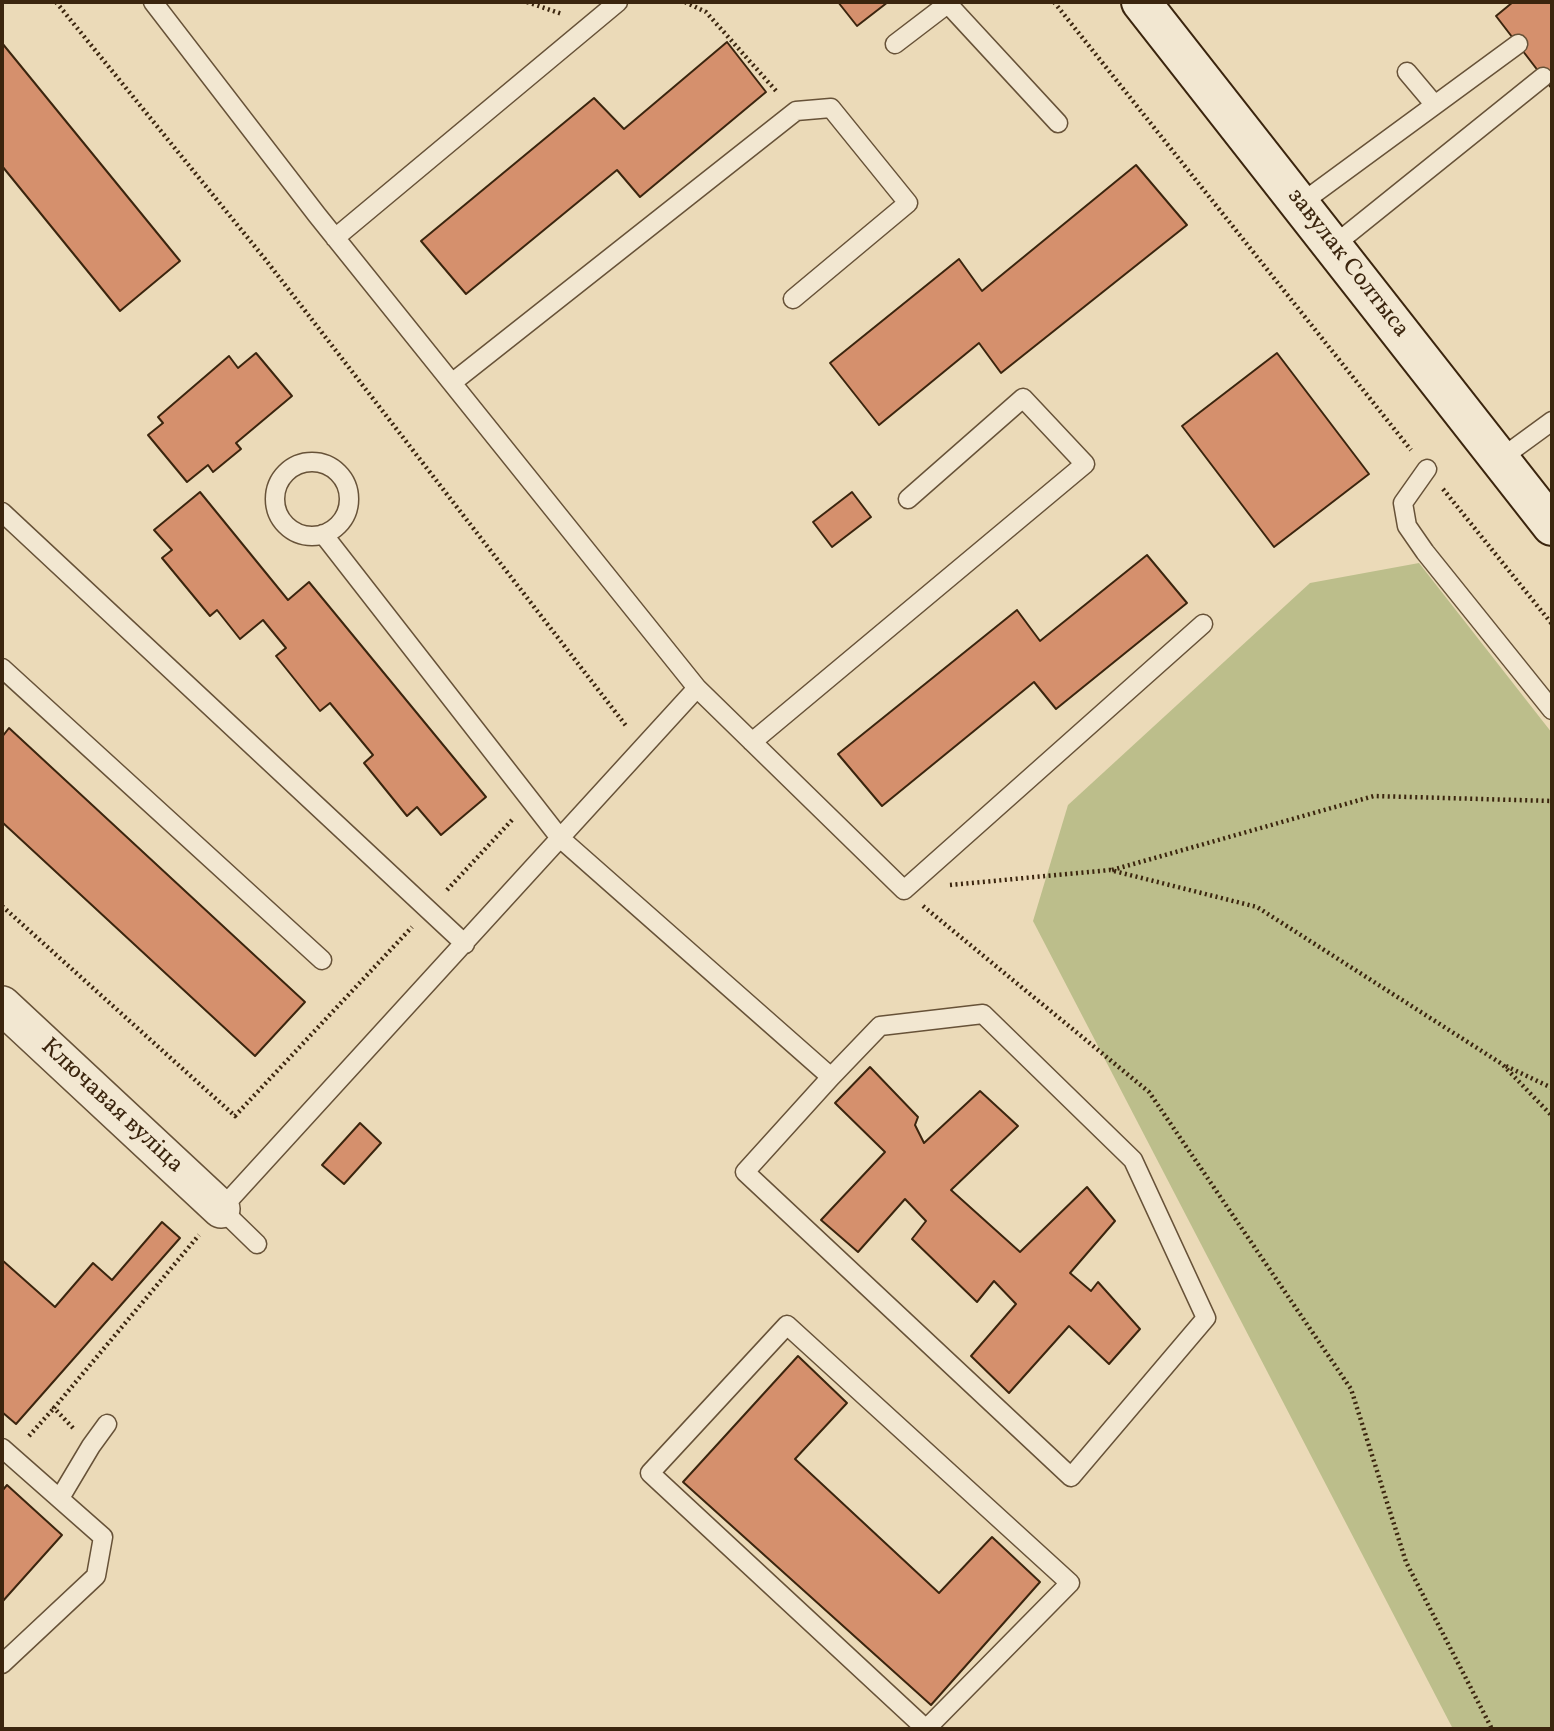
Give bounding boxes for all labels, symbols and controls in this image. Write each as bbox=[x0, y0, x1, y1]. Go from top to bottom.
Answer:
street label: завулак Солтыса bbox=[1280, 184, 1414, 344]
street label: Ключавая вуліца bbox=[34, 1034, 188, 1180]

